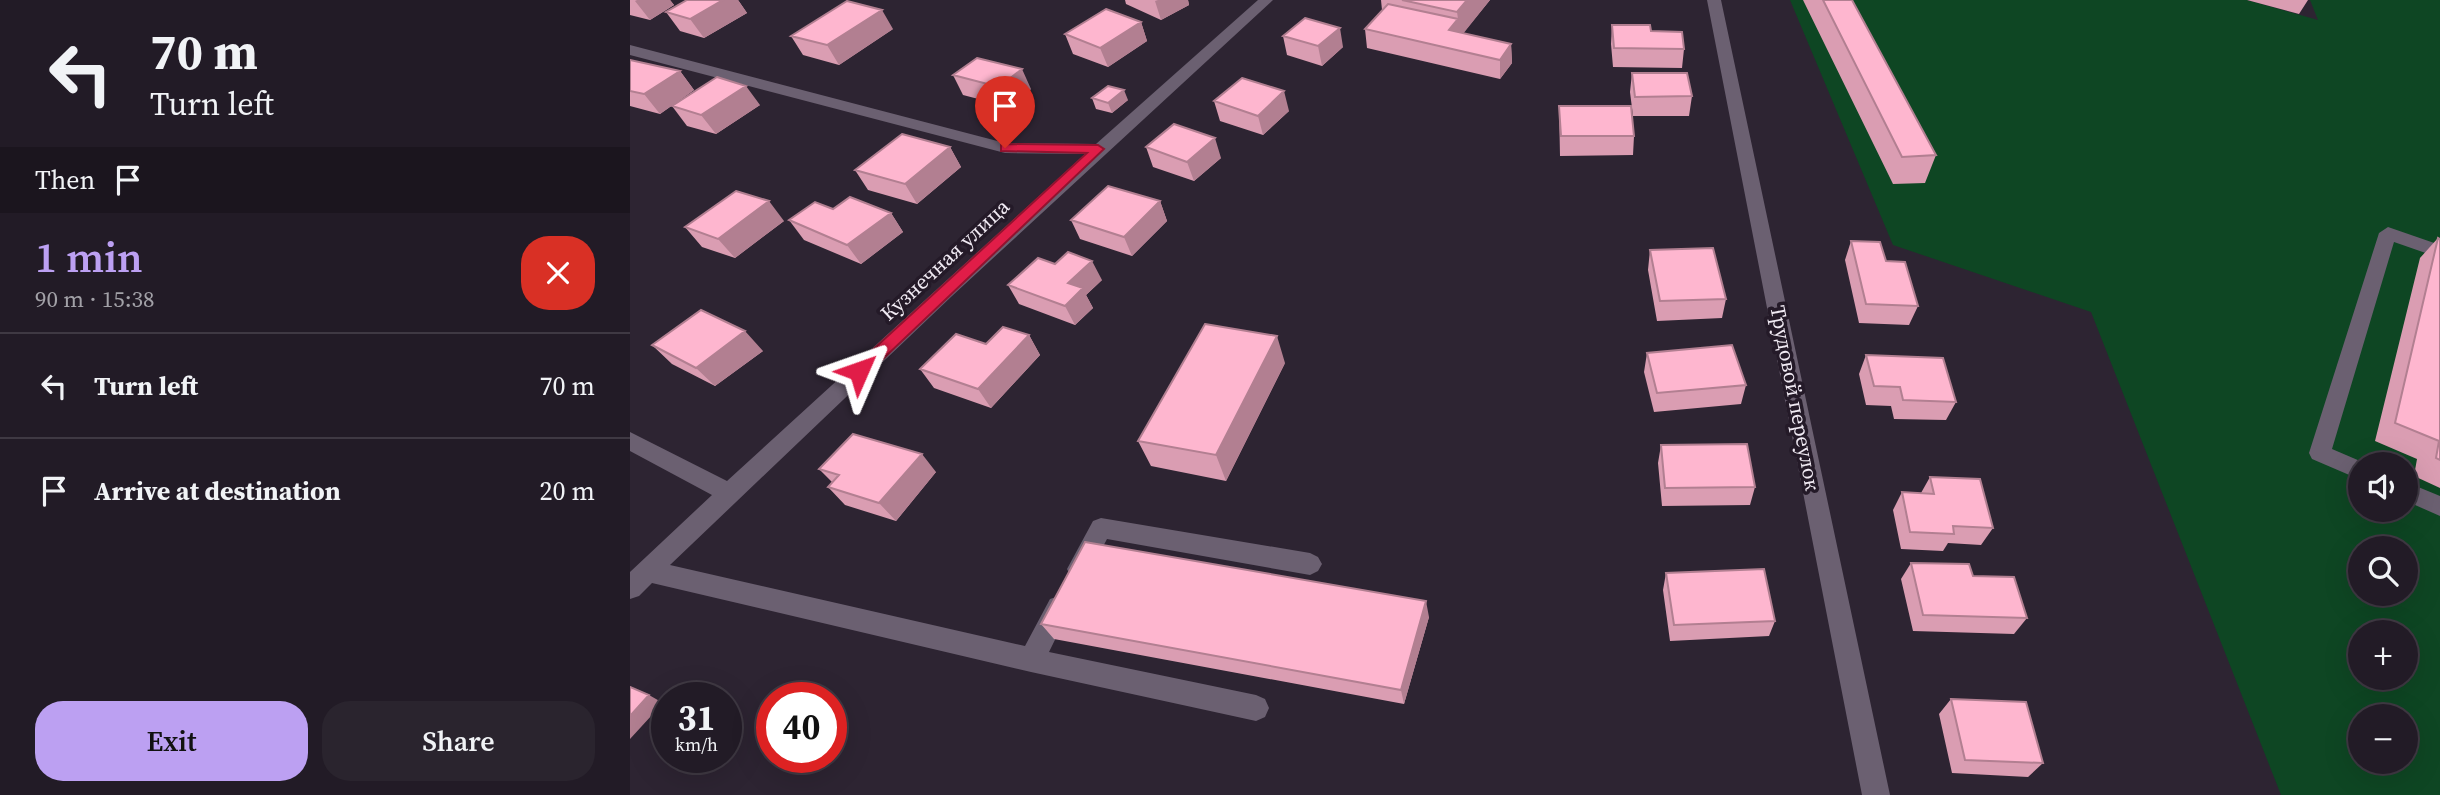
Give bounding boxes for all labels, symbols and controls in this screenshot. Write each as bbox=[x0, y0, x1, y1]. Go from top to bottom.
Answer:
text: 70 m bbox=[150, 18, 258, 85]
icon: left bbox=[35, 28, 126, 119]
pin bbox=[975, 76, 1035, 148]
text: Turn left bbox=[150, 82, 274, 126]
icon: arrive bbox=[986, 87, 1024, 125]
icon: arrive bbox=[109, 161, 147, 199]
text: Then bbox=[35, 162, 95, 198]
street label: Кузнечная улица bbox=[874, 192, 1016, 327]
text: 1 min bbox=[35, 228, 143, 286]
button: close bbox=[521, 236, 595, 310]
text: 90 m · 15:38 bbox=[35, 283, 155, 315]
street label: Трудовой переулок bbox=[1763, 303, 1828, 493]
position arrow bbox=[822, 334, 896, 408]
icon: left bbox=[35, 367, 73, 405]
text: Turn left bbox=[94, 368, 198, 404]
text: 70 m bbox=[540, 368, 595, 404]
map controls bbox=[2348, 452, 2418, 774]
button: sound bbox=[2348, 452, 2418, 522]
icon: arrive bbox=[35, 472, 73, 510]
text: Arrive at destination bbox=[94, 473, 341, 509]
text: 20 m bbox=[540, 473, 595, 509]
button: search bbox=[2348, 536, 2418, 606]
button: + bbox=[2348, 620, 2418, 690]
speed limit sign: 40 bbox=[756, 682, 847, 773]
text: 31 bbox=[678, 694, 715, 742]
button: Exit bbox=[35, 701, 308, 781]
button: Share bbox=[322, 701, 595, 781]
button: − bbox=[2348, 704, 2418, 774]
text: km/h bbox=[675, 732, 718, 757]

